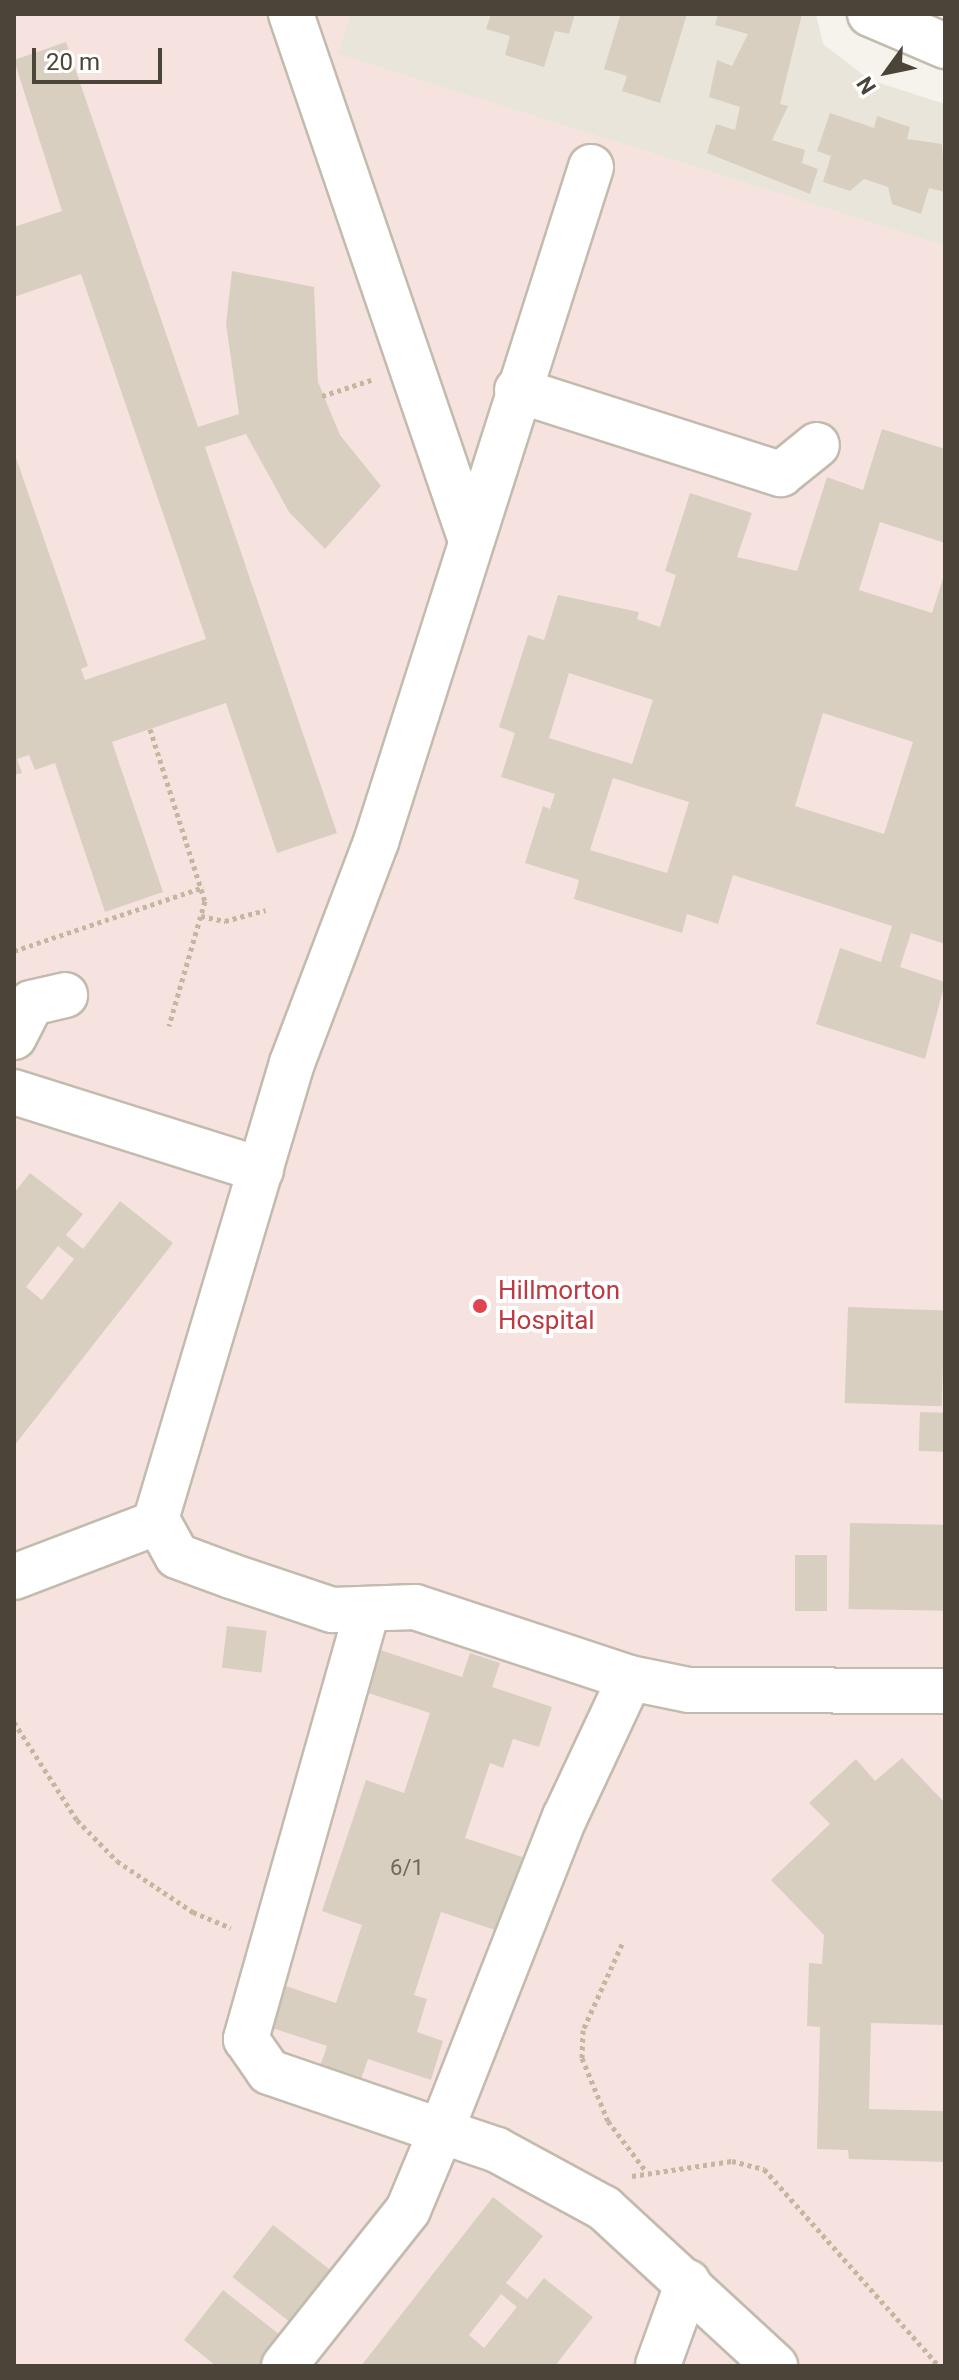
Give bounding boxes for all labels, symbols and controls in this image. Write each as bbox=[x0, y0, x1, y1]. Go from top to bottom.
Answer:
scale bar bbox=[36, 32, 166, 82]
north arrow bbox=[847, 32, 927, 112]
text: 20 m bbox=[46, 48, 100, 76]
text: N bbox=[852, 72, 881, 99]
place label: Hillmorton Hospital bbox=[498, 1275, 620, 1336]
marker: Hillmorton Hospital bbox=[469, 1295, 491, 1317]
house number: 6/1 bbox=[390, 1855, 424, 1881]

